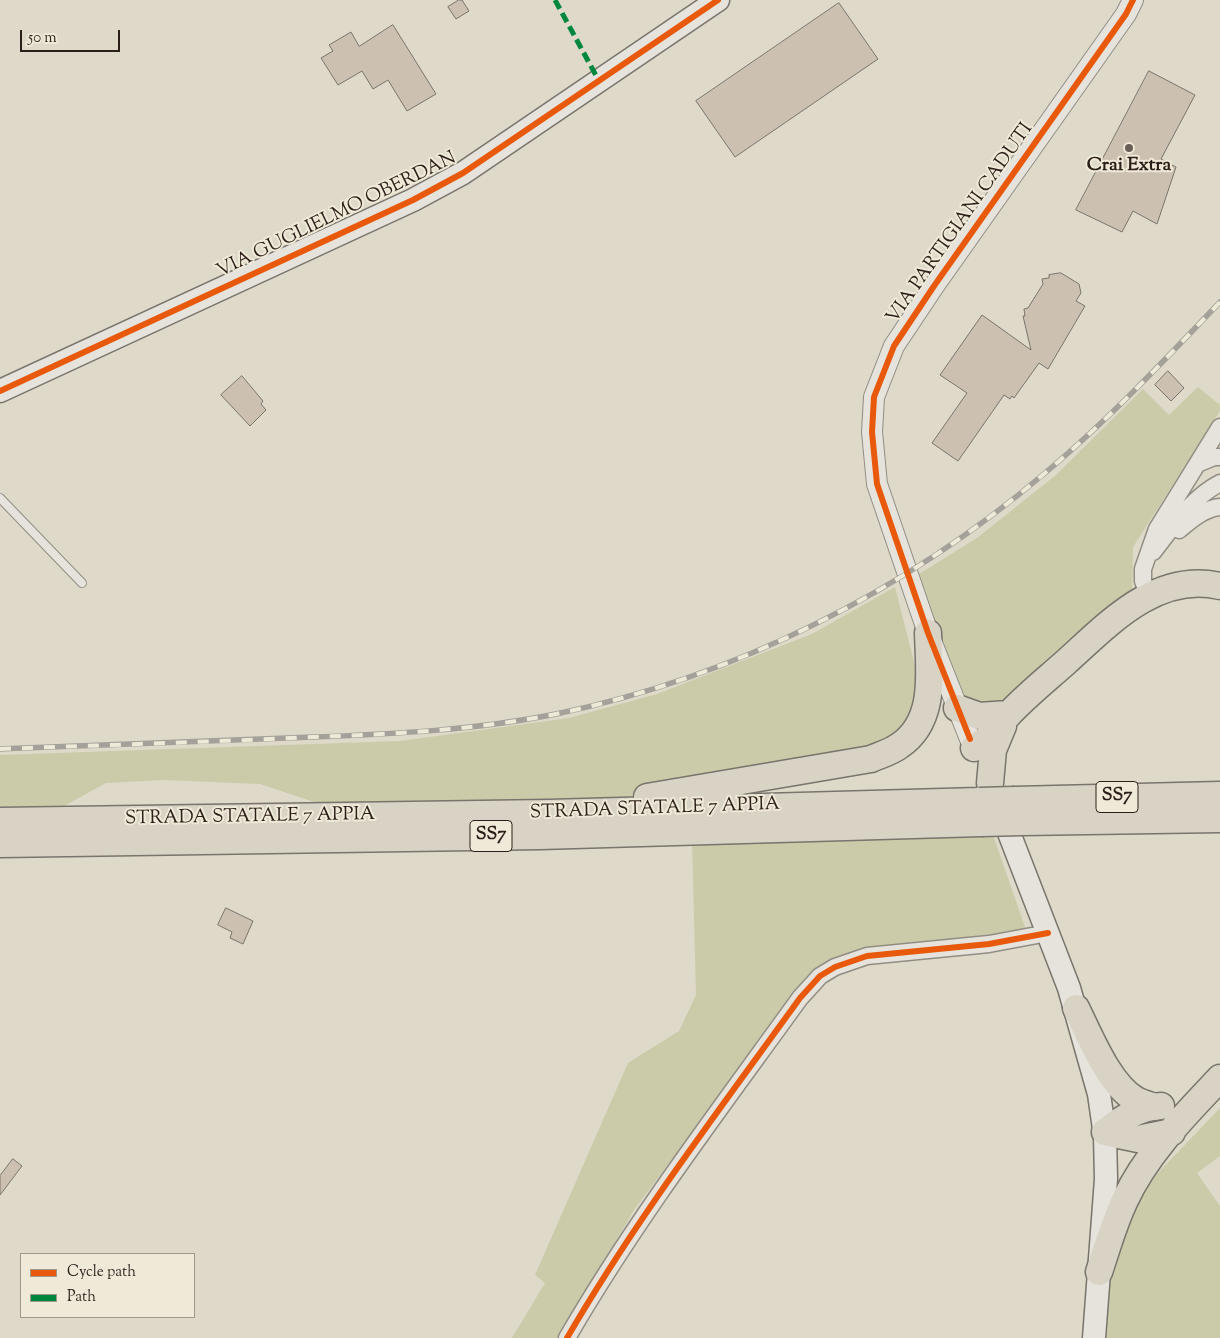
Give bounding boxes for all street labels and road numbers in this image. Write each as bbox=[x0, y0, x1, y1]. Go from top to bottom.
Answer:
street label: VIA PARTIGIANI CADUTI bbox=[883, 119, 1039, 329]
street label: VIA GUGLIELMO OBERDAN bbox=[214, 148, 460, 284]
road number: SS7 bbox=[1096, 782, 1138, 812]
street label: STRADA STATALE 7 APPIA bbox=[530, 794, 780, 826]
street label: STRADA STATALE 7 APPIA bbox=[125, 804, 375, 832]
road number: SS7 bbox=[470, 820, 512, 851]

